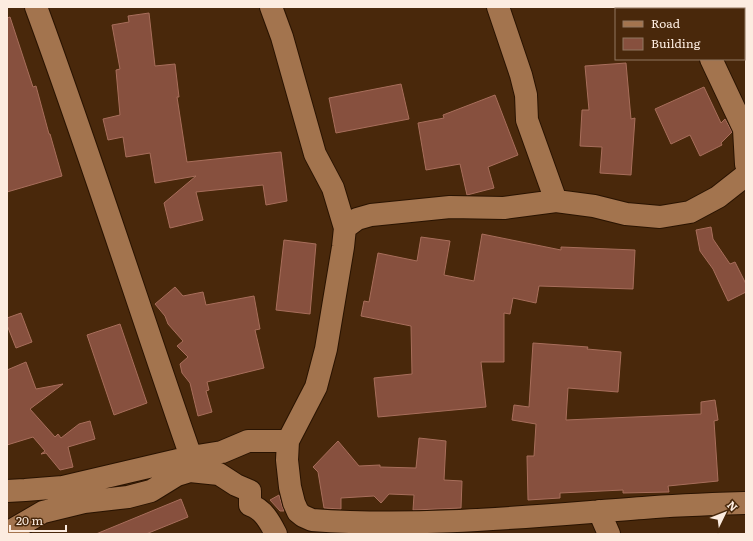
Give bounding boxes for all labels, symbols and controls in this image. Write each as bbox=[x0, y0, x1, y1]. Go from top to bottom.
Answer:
legend bbox=[615, 8, 745, 60]
text: Road bbox=[651, 14, 681, 32]
text: Building bbox=[651, 34, 701, 52]
north arrow bbox=[705, 493, 745, 533]
text: N bbox=[724, 497, 742, 514]
scale bar bbox=[10, 507, 66, 533]
text: 20 m bbox=[16, 511, 43, 529]

